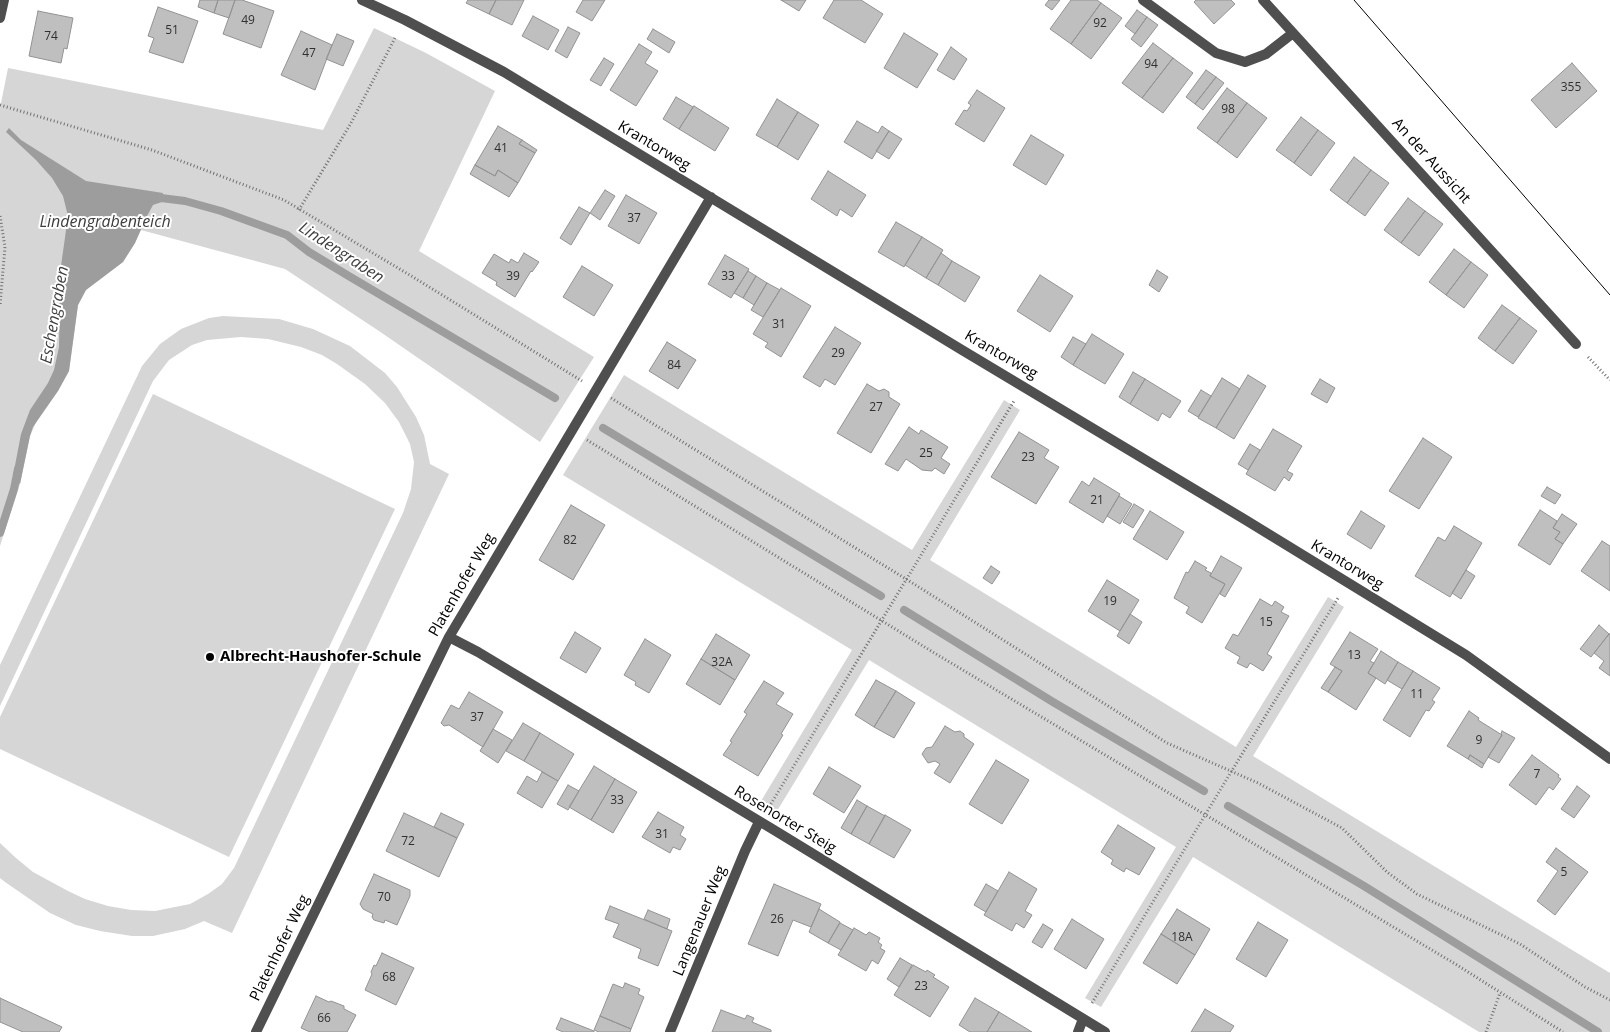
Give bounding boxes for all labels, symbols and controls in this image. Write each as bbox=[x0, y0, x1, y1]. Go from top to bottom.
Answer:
house number: 49 bbox=[241, 14, 255, 28]
house number: 92 bbox=[1093, 17, 1107, 31]
house number: 51 bbox=[165, 24, 179, 38]
house number: 74 bbox=[44, 30, 58, 44]
house number: 47 bbox=[302, 47, 316, 61]
house number: 94 bbox=[1144, 58, 1158, 72]
house number: 355 bbox=[1561, 81, 1581, 95]
house number: 98 bbox=[1221, 103, 1235, 117]
street label: An der Aussicht bbox=[1388, 115, 1474, 207]
street label: Krantorweg bbox=[614, 117, 694, 175]
house number: 41 bbox=[494, 142, 508, 156]
water label: Lindengrabenteich bbox=[39, 212, 171, 232]
house number: 37 bbox=[627, 212, 641, 226]
water label: Lindengraben bbox=[295, 218, 387, 288]
water label: Eschengraben bbox=[37, 265, 73, 365]
house number: 39 bbox=[506, 270, 520, 284]
house number: 33 bbox=[721, 270, 735, 284]
house number: 31 bbox=[772, 318, 786, 332]
street label: Krantorweg bbox=[961, 327, 1041, 383]
house number: 29 bbox=[831, 347, 845, 361]
house number: 84 bbox=[667, 359, 681, 373]
house number: 27 bbox=[869, 401, 883, 415]
house number: 25 bbox=[919, 447, 933, 461]
house number: 23 bbox=[1021, 451, 1035, 465]
house number: 21 bbox=[1090, 494, 1104, 508]
street label: Platenhofer Weg bbox=[425, 530, 499, 640]
house number: 82 bbox=[563, 534, 577, 548]
street label: Krantorweg bbox=[1307, 536, 1387, 594]
house number: 19 bbox=[1103, 595, 1117, 609]
house number: 15 bbox=[1259, 616, 1273, 630]
place label: Albrecht-Haushofer-Schule bbox=[220, 648, 421, 666]
house number: 13 bbox=[1347, 649, 1361, 663]
marker: Albrecht-Haushofer-Schule bbox=[204, 651, 216, 663]
house number: 32A bbox=[711, 656, 733, 670]
house number: 11 bbox=[1410, 688, 1424, 702]
house number: 37 bbox=[470, 711, 484, 725]
house number: 9 bbox=[1476, 734, 1482, 748]
house number: 7 bbox=[1534, 768, 1540, 782]
street label: Rosenorter Steig bbox=[731, 782, 839, 858]
house number: 33 bbox=[610, 794, 624, 808]
house number: 31 bbox=[655, 828, 669, 842]
house number: 72 bbox=[401, 835, 415, 849]
street label: Langenauer Weg bbox=[670, 863, 730, 979]
house number: 5 bbox=[1561, 866, 1567, 880]
house number: 70 bbox=[377, 891, 391, 905]
street label: Platenhofer Weg bbox=[246, 892, 314, 1004]
house number: 26 bbox=[770, 913, 784, 927]
house number: 18A bbox=[1171, 931, 1193, 945]
house number: 68 bbox=[382, 971, 396, 985]
house number: 23 bbox=[914, 980, 928, 994]
house number: 66 bbox=[317, 1012, 331, 1026]

